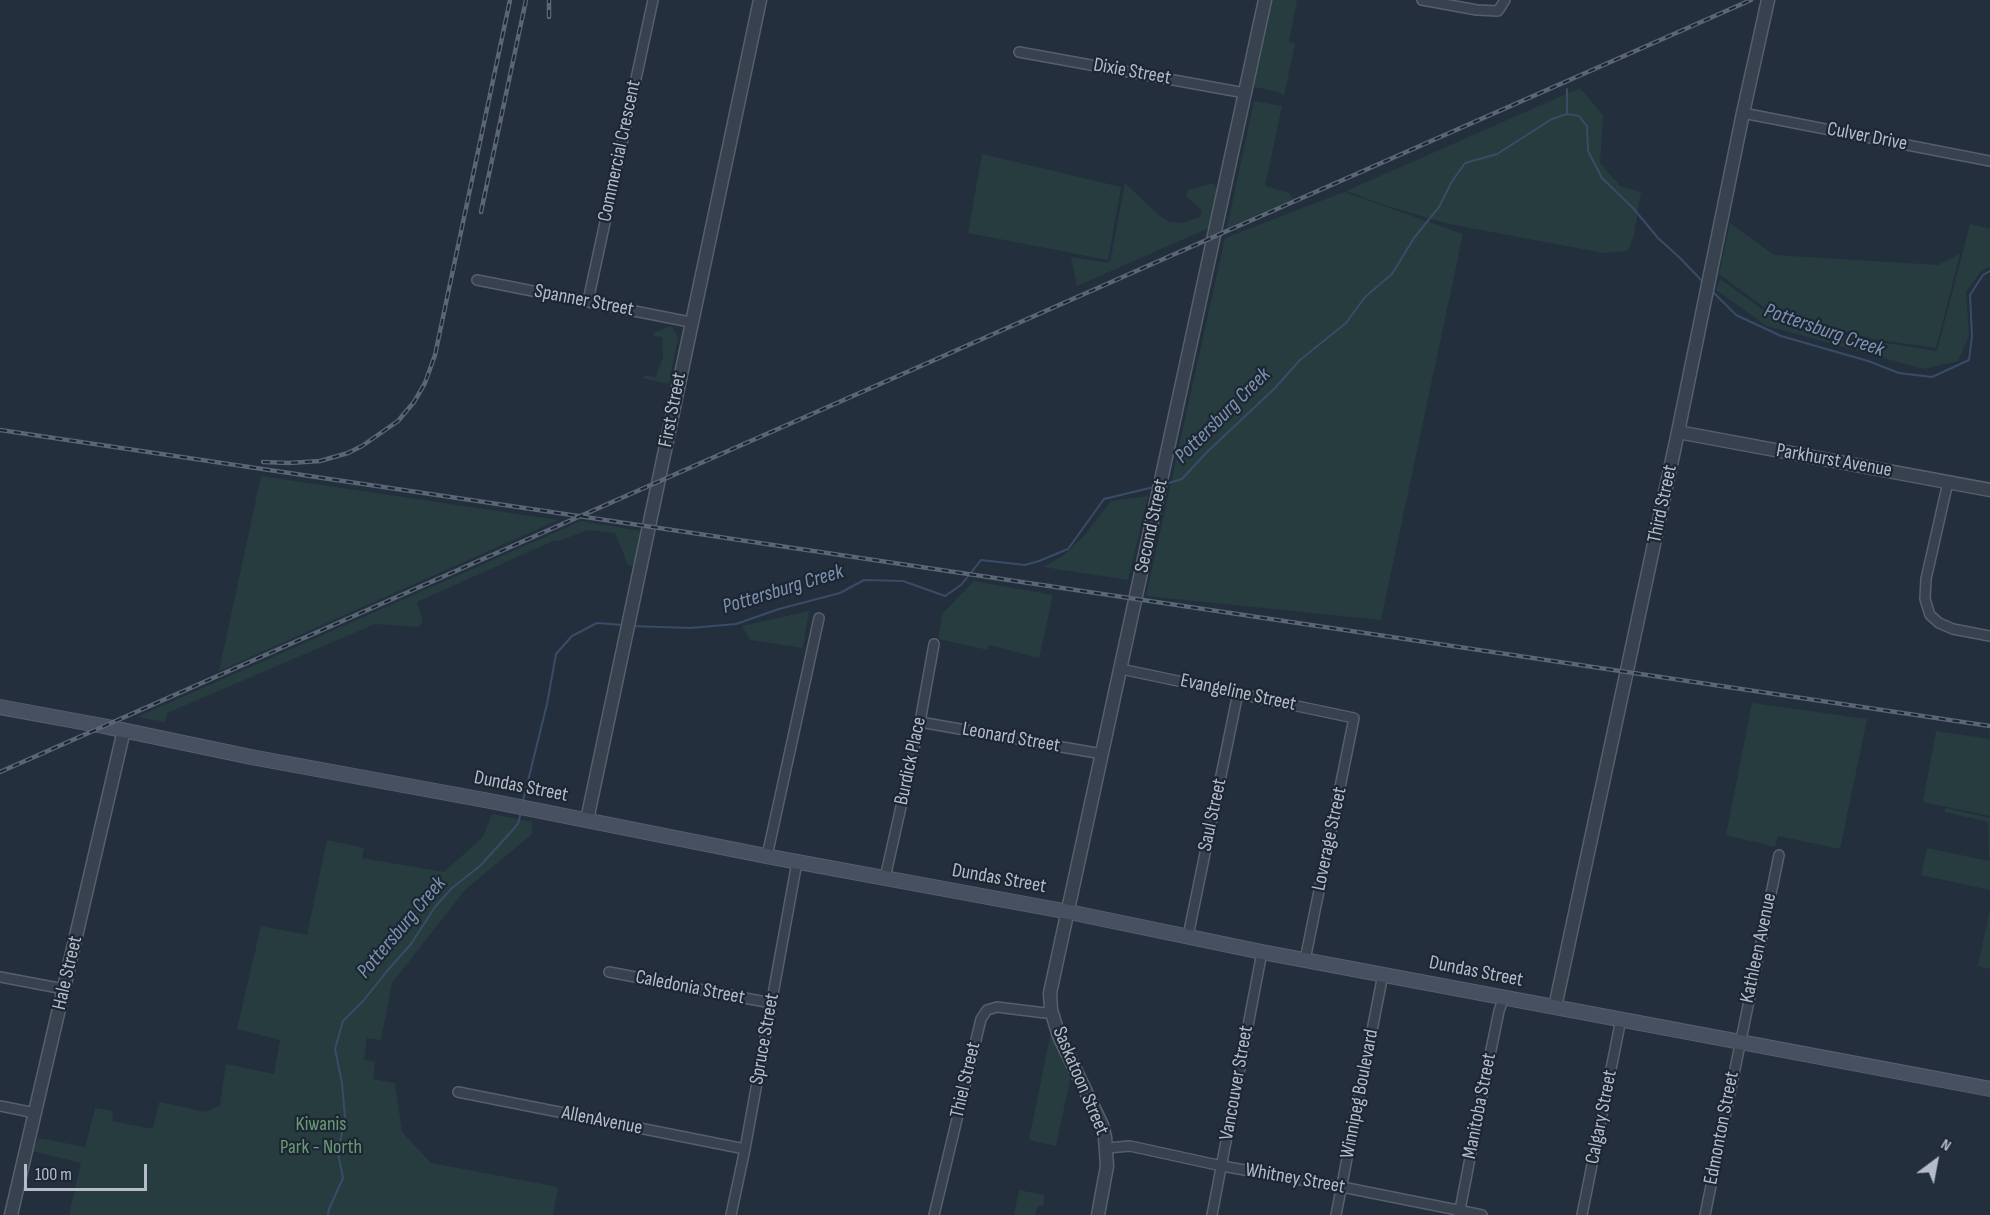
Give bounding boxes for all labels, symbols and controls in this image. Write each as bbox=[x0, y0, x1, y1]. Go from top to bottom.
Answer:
street label: Dixie Street bbox=[1091, 53, 1173, 91]
street label: Commercial Crescent bbox=[593, 78, 647, 224]
street label: Culver Drive bbox=[1825, 117, 1909, 157]
street label: Spanner Street bbox=[532, 280, 636, 322]
water label: Pottersburg Creek bbox=[1761, 299, 1887, 363]
water label: Pottersburg Creek bbox=[1170, 363, 1276, 469]
street label: First Street bbox=[654, 371, 692, 449]
street label: Parkhurst Avenue bbox=[1774, 439, 1894, 483]
street label: Third Street bbox=[1643, 463, 1683, 545]
street label: Second Street bbox=[1130, 477, 1174, 575]
water label: Pottersburg Creek bbox=[719, 560, 847, 620]
street label: Evangeline Street bbox=[1178, 669, 1298, 717]
street label: Burdick Place bbox=[890, 715, 932, 807]
street label: Leonard Street bbox=[960, 718, 1062, 758]
street label: Dundas Street bbox=[472, 766, 570, 808]
street label: Saul Street bbox=[1194, 776, 1232, 854]
street label: Loverage Street bbox=[1307, 785, 1353, 893]
street label: Dundas Street bbox=[950, 859, 1048, 899]
water label: Pottersburg Creek bbox=[352, 872, 452, 984]
street label: Kathleen Avenue bbox=[1736, 891, 1782, 1005]
street label: Hale Street bbox=[48, 934, 88, 1012]
street label: Dundas Street bbox=[1427, 951, 1525, 993]
street label: Caledonia Street bbox=[633, 966, 747, 1010]
street label: Spruce Street bbox=[745, 991, 785, 1087]
street label: Saskatoon Street bbox=[1046, 1023, 1114, 1139]
street label: Vancouver Street bbox=[1215, 1024, 1259, 1142]
street label: Winnipeg Boulevard bbox=[1336, 1027, 1384, 1161]
street label: Thiel Street bbox=[946, 1040, 986, 1120]
street label: Manitoba Street bbox=[1458, 1051, 1502, 1161]
street label: Calgary Street bbox=[1581, 1068, 1623, 1166]
street label: Edmonton Street bbox=[1699, 1070, 1745, 1186]
street label: AllenAvenue bbox=[560, 1101, 644, 1141]
park label: Kiwanis Park - North bbox=[280, 1113, 362, 1160]
north arrow bbox=[1906, 1131, 1966, 1191]
text: N bbox=[1937, 1135, 1954, 1156]
scale bar bbox=[27, 1152, 150, 1190]
street label: Whitney Street bbox=[1243, 1158, 1347, 1200]
text: 100 m bbox=[35, 1164, 72, 1185]

